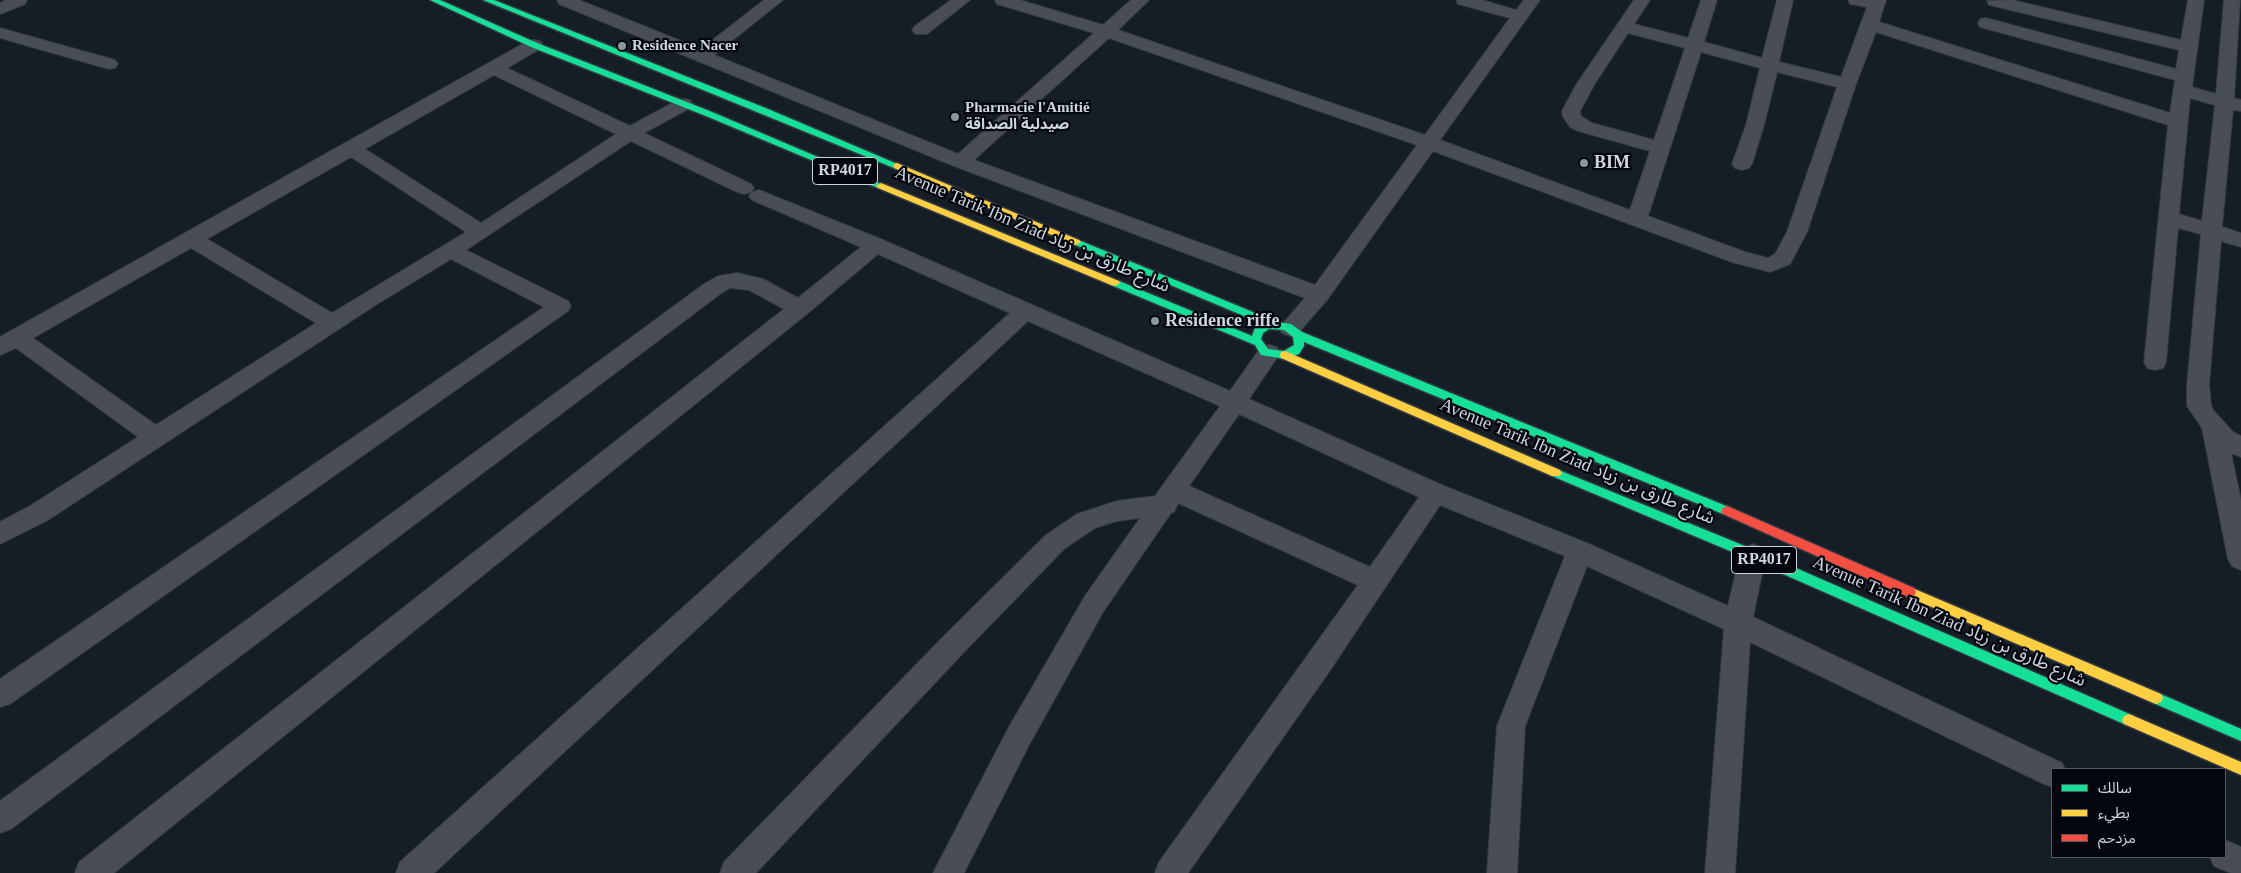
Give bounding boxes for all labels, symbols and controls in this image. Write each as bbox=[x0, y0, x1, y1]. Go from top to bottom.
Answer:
place label: Residence Nacer bbox=[632, 37, 738, 55]
marker: Residence Nacer bbox=[616, 40, 628, 52]
place label: Pharmacie l'Amitié صيدلية الصداقة bbox=[965, 99, 1090, 134]
marker: Pharmacie l'Amitié صيدلية الصداقة bbox=[949, 111, 961, 123]
place label: BIM bbox=[1594, 152, 1630, 174]
marker: BIM bbox=[1578, 157, 1590, 169]
road number: RP4017 bbox=[812, 158, 878, 185]
street label: Avenue Tarik Ibn Ziad شارع طارق بن زياد bbox=[891, 162, 1173, 298]
place label: Residence riffe bbox=[1165, 310, 1279, 332]
marker: Residence riffe bbox=[1149, 315, 1161, 327]
street label: Avenue Tarik Ibn Ziad شارع طارق بن زياد bbox=[1436, 394, 1718, 530]
road number: RP4017 bbox=[1732, 546, 1796, 574]
street label: Avenue Tarik Ibn Ziad شارع طارق بن زياد bbox=[1809, 552, 2089, 692]
legend bbox=[2051, 768, 2226, 858]
text: سالك bbox=[2098, 780, 2132, 796]
text: بطيء bbox=[2098, 805, 2130, 821]
text: مزدحم bbox=[2098, 830, 2136, 846]

